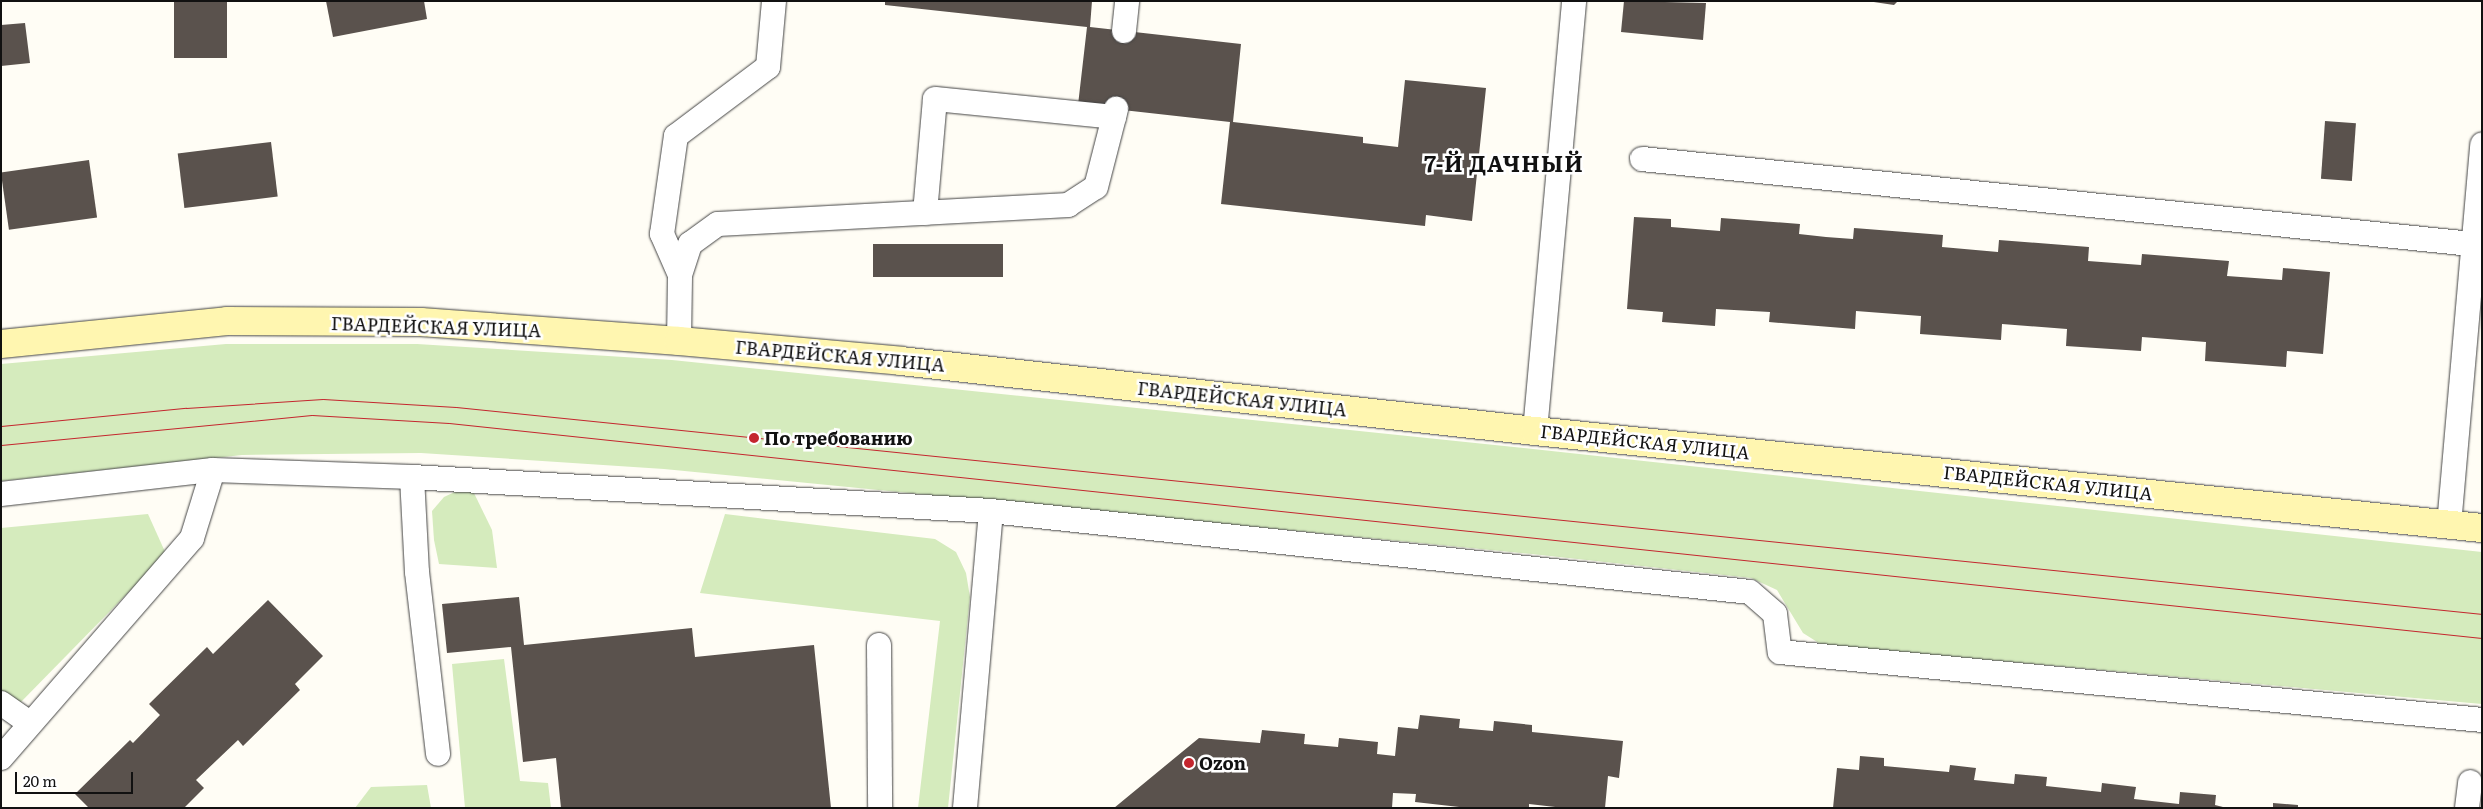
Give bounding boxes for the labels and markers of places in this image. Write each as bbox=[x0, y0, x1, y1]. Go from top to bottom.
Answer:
place label: По требованию bbox=[764, 427, 913, 449]
marker: По требованию bbox=[748, 432, 760, 444]
place label: Ozon bbox=[1199, 752, 1246, 774]
marker: Ozon bbox=[1183, 757, 1195, 769]

